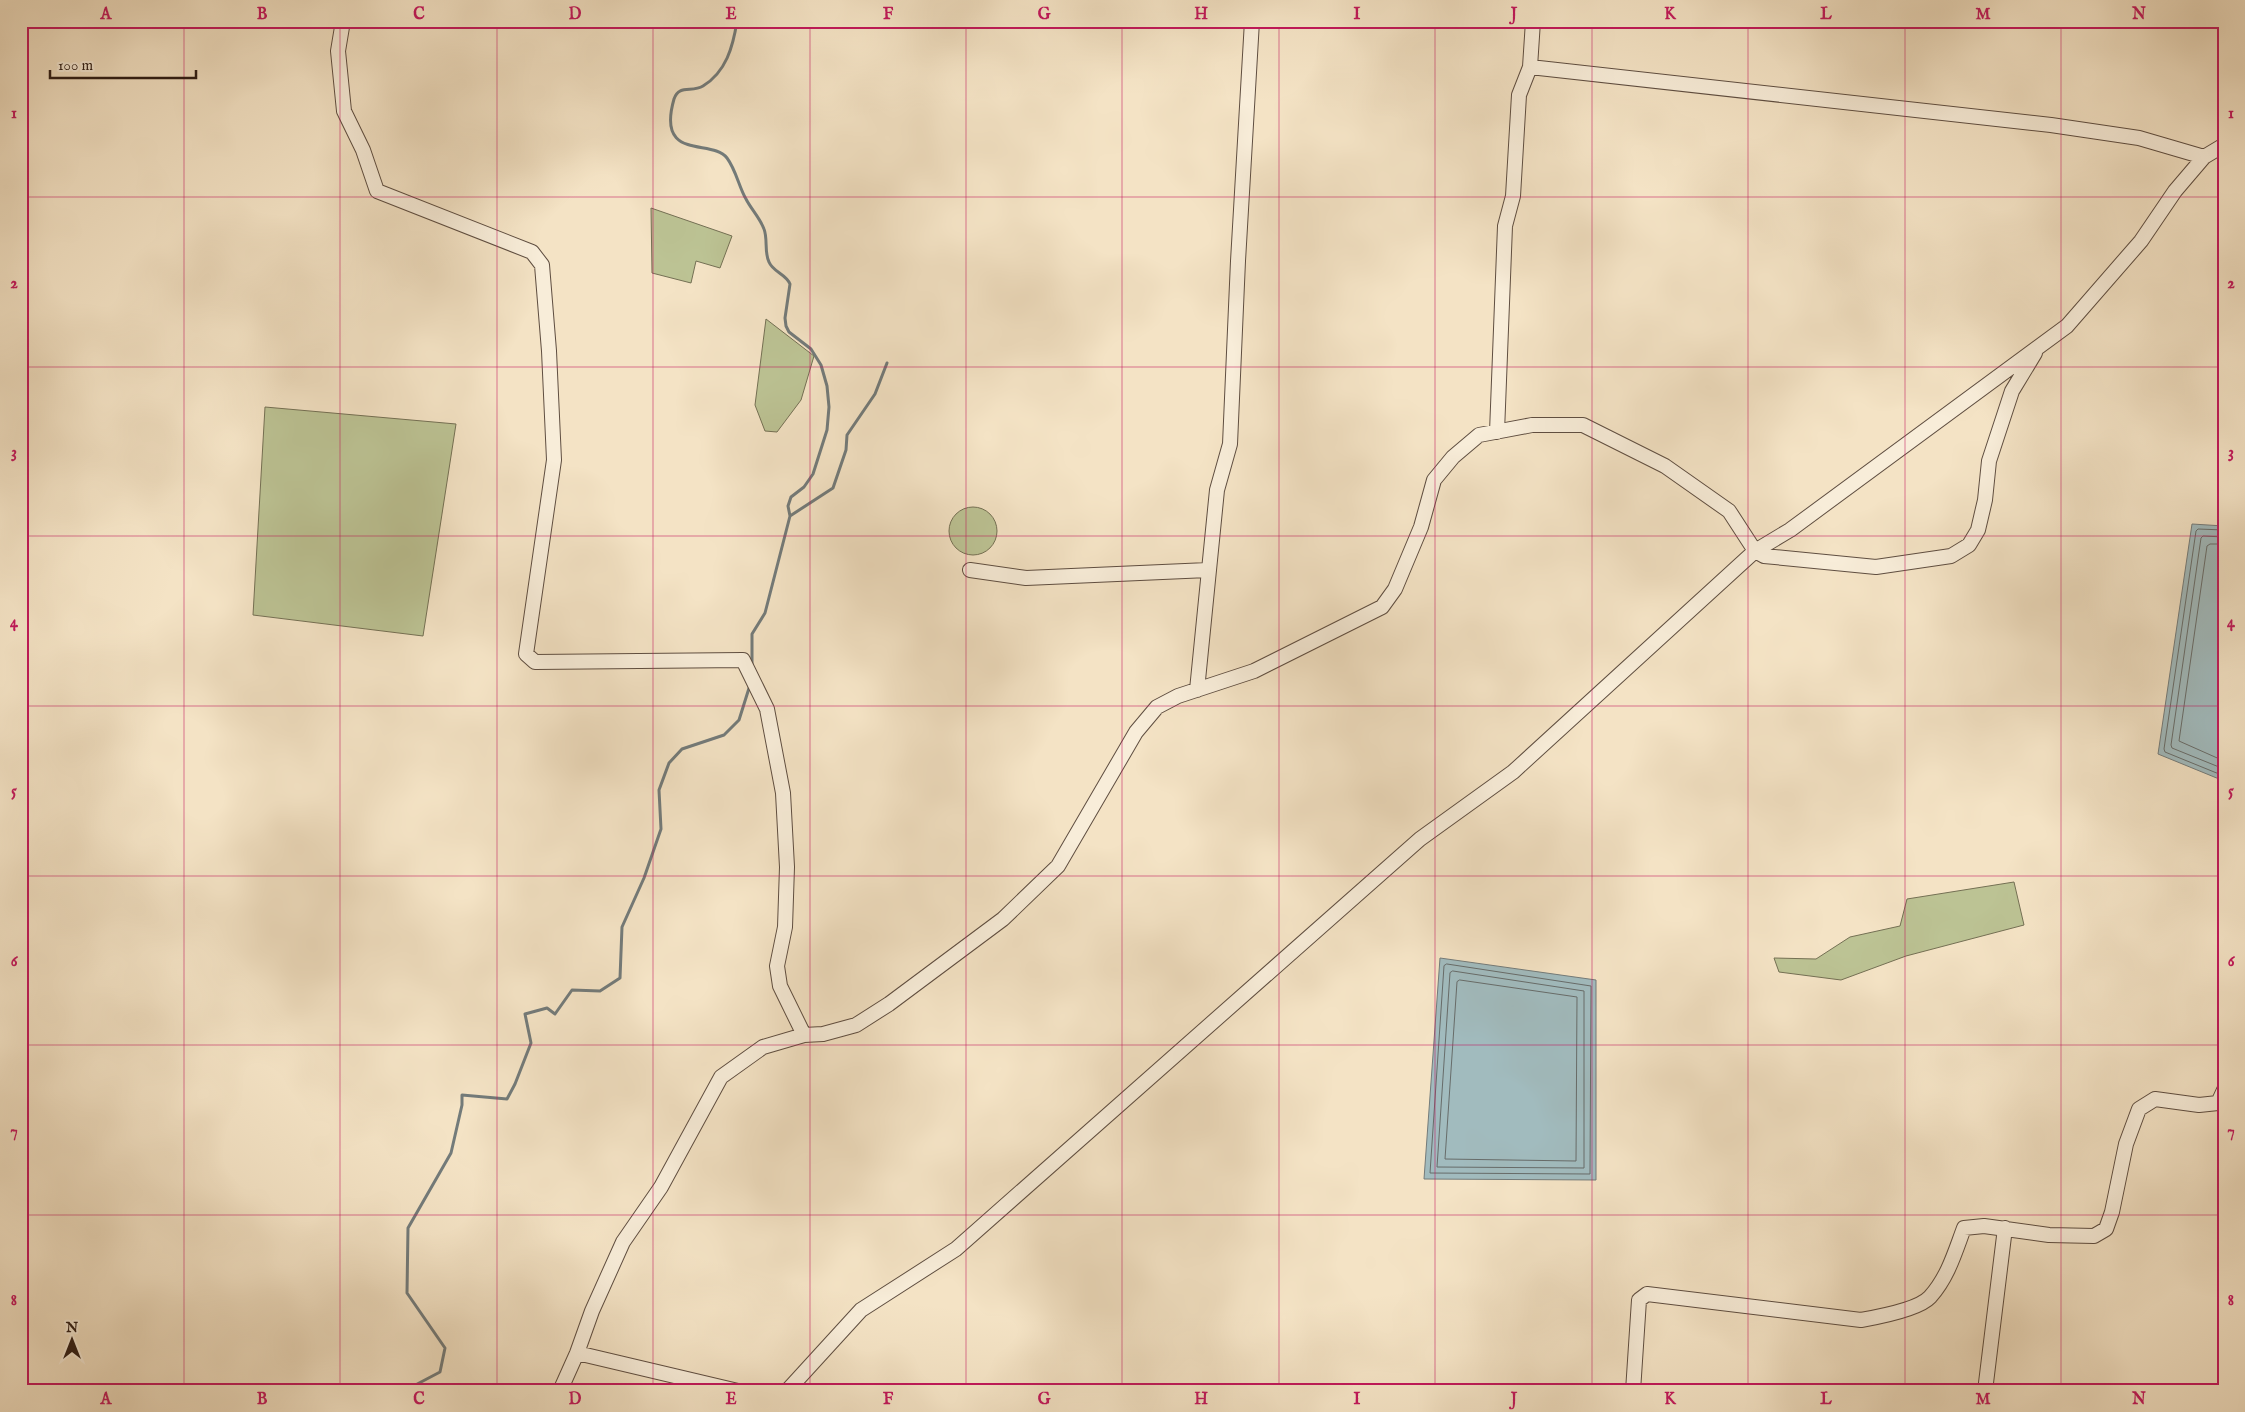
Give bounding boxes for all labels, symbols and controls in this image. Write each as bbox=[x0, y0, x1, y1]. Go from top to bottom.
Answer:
text: A bbox=[100, 5, 113, 25]
text: B bbox=[257, 5, 268, 25]
text: C bbox=[413, 5, 425, 25]
text: D bbox=[569, 5, 582, 25]
text: E bbox=[725, 5, 737, 25]
text: F bbox=[883, 5, 894, 25]
text: G bbox=[1038, 5, 1051, 25]
text: H bbox=[1194, 5, 1208, 25]
text: I bbox=[1354, 5, 1361, 25]
text: J bbox=[1509, 5, 1518, 25]
text: K bbox=[1664, 5, 1677, 25]
text: L bbox=[1820, 5, 1832, 25]
text: M bbox=[1975, 5, 1991, 25]
text: N bbox=[2131, 5, 2146, 25]
scale bar bbox=[50, 48, 196, 80]
text: 100 m bbox=[58, 56, 94, 75]
text: 1 bbox=[11, 104, 17, 124]
text: 1 bbox=[2228, 104, 2234, 124]
text: 2 bbox=[10, 274, 18, 294]
text: 2 bbox=[2227, 274, 2235, 294]
text: 3 bbox=[11, 443, 17, 463]
text: 3 bbox=[2228, 443, 2234, 463]
text: 4 bbox=[10, 613, 19, 633]
text: 4 bbox=[2227, 613, 2236, 633]
text: 5 bbox=[11, 782, 17, 802]
text: 5 bbox=[2228, 782, 2234, 802]
text: 6 bbox=[11, 952, 19, 972]
text: 6 bbox=[2228, 952, 2236, 972]
text: 7 bbox=[10, 1122, 18, 1142]
text: 7 bbox=[2227, 1122, 2235, 1142]
text: 8 bbox=[11, 1291, 17, 1311]
text: 8 bbox=[2228, 1291, 2234, 1311]
north arrow bbox=[48, 1314, 98, 1364]
text: N bbox=[65, 1319, 78, 1337]
text: A bbox=[100, 1390, 113, 1410]
text: B bbox=[257, 1390, 268, 1410]
text: C bbox=[413, 1390, 425, 1410]
text: D bbox=[569, 1390, 582, 1410]
text: E bbox=[725, 1390, 737, 1410]
text: F bbox=[883, 1390, 894, 1410]
text: G bbox=[1038, 1390, 1051, 1410]
text: H bbox=[1194, 1390, 1208, 1410]
text: I bbox=[1354, 1390, 1361, 1410]
text: J bbox=[1509, 1390, 1518, 1410]
text: K bbox=[1664, 1390, 1677, 1410]
text: L bbox=[1820, 1390, 1832, 1410]
text: M bbox=[1975, 1390, 1991, 1410]
text: N bbox=[2131, 1390, 2146, 1410]

